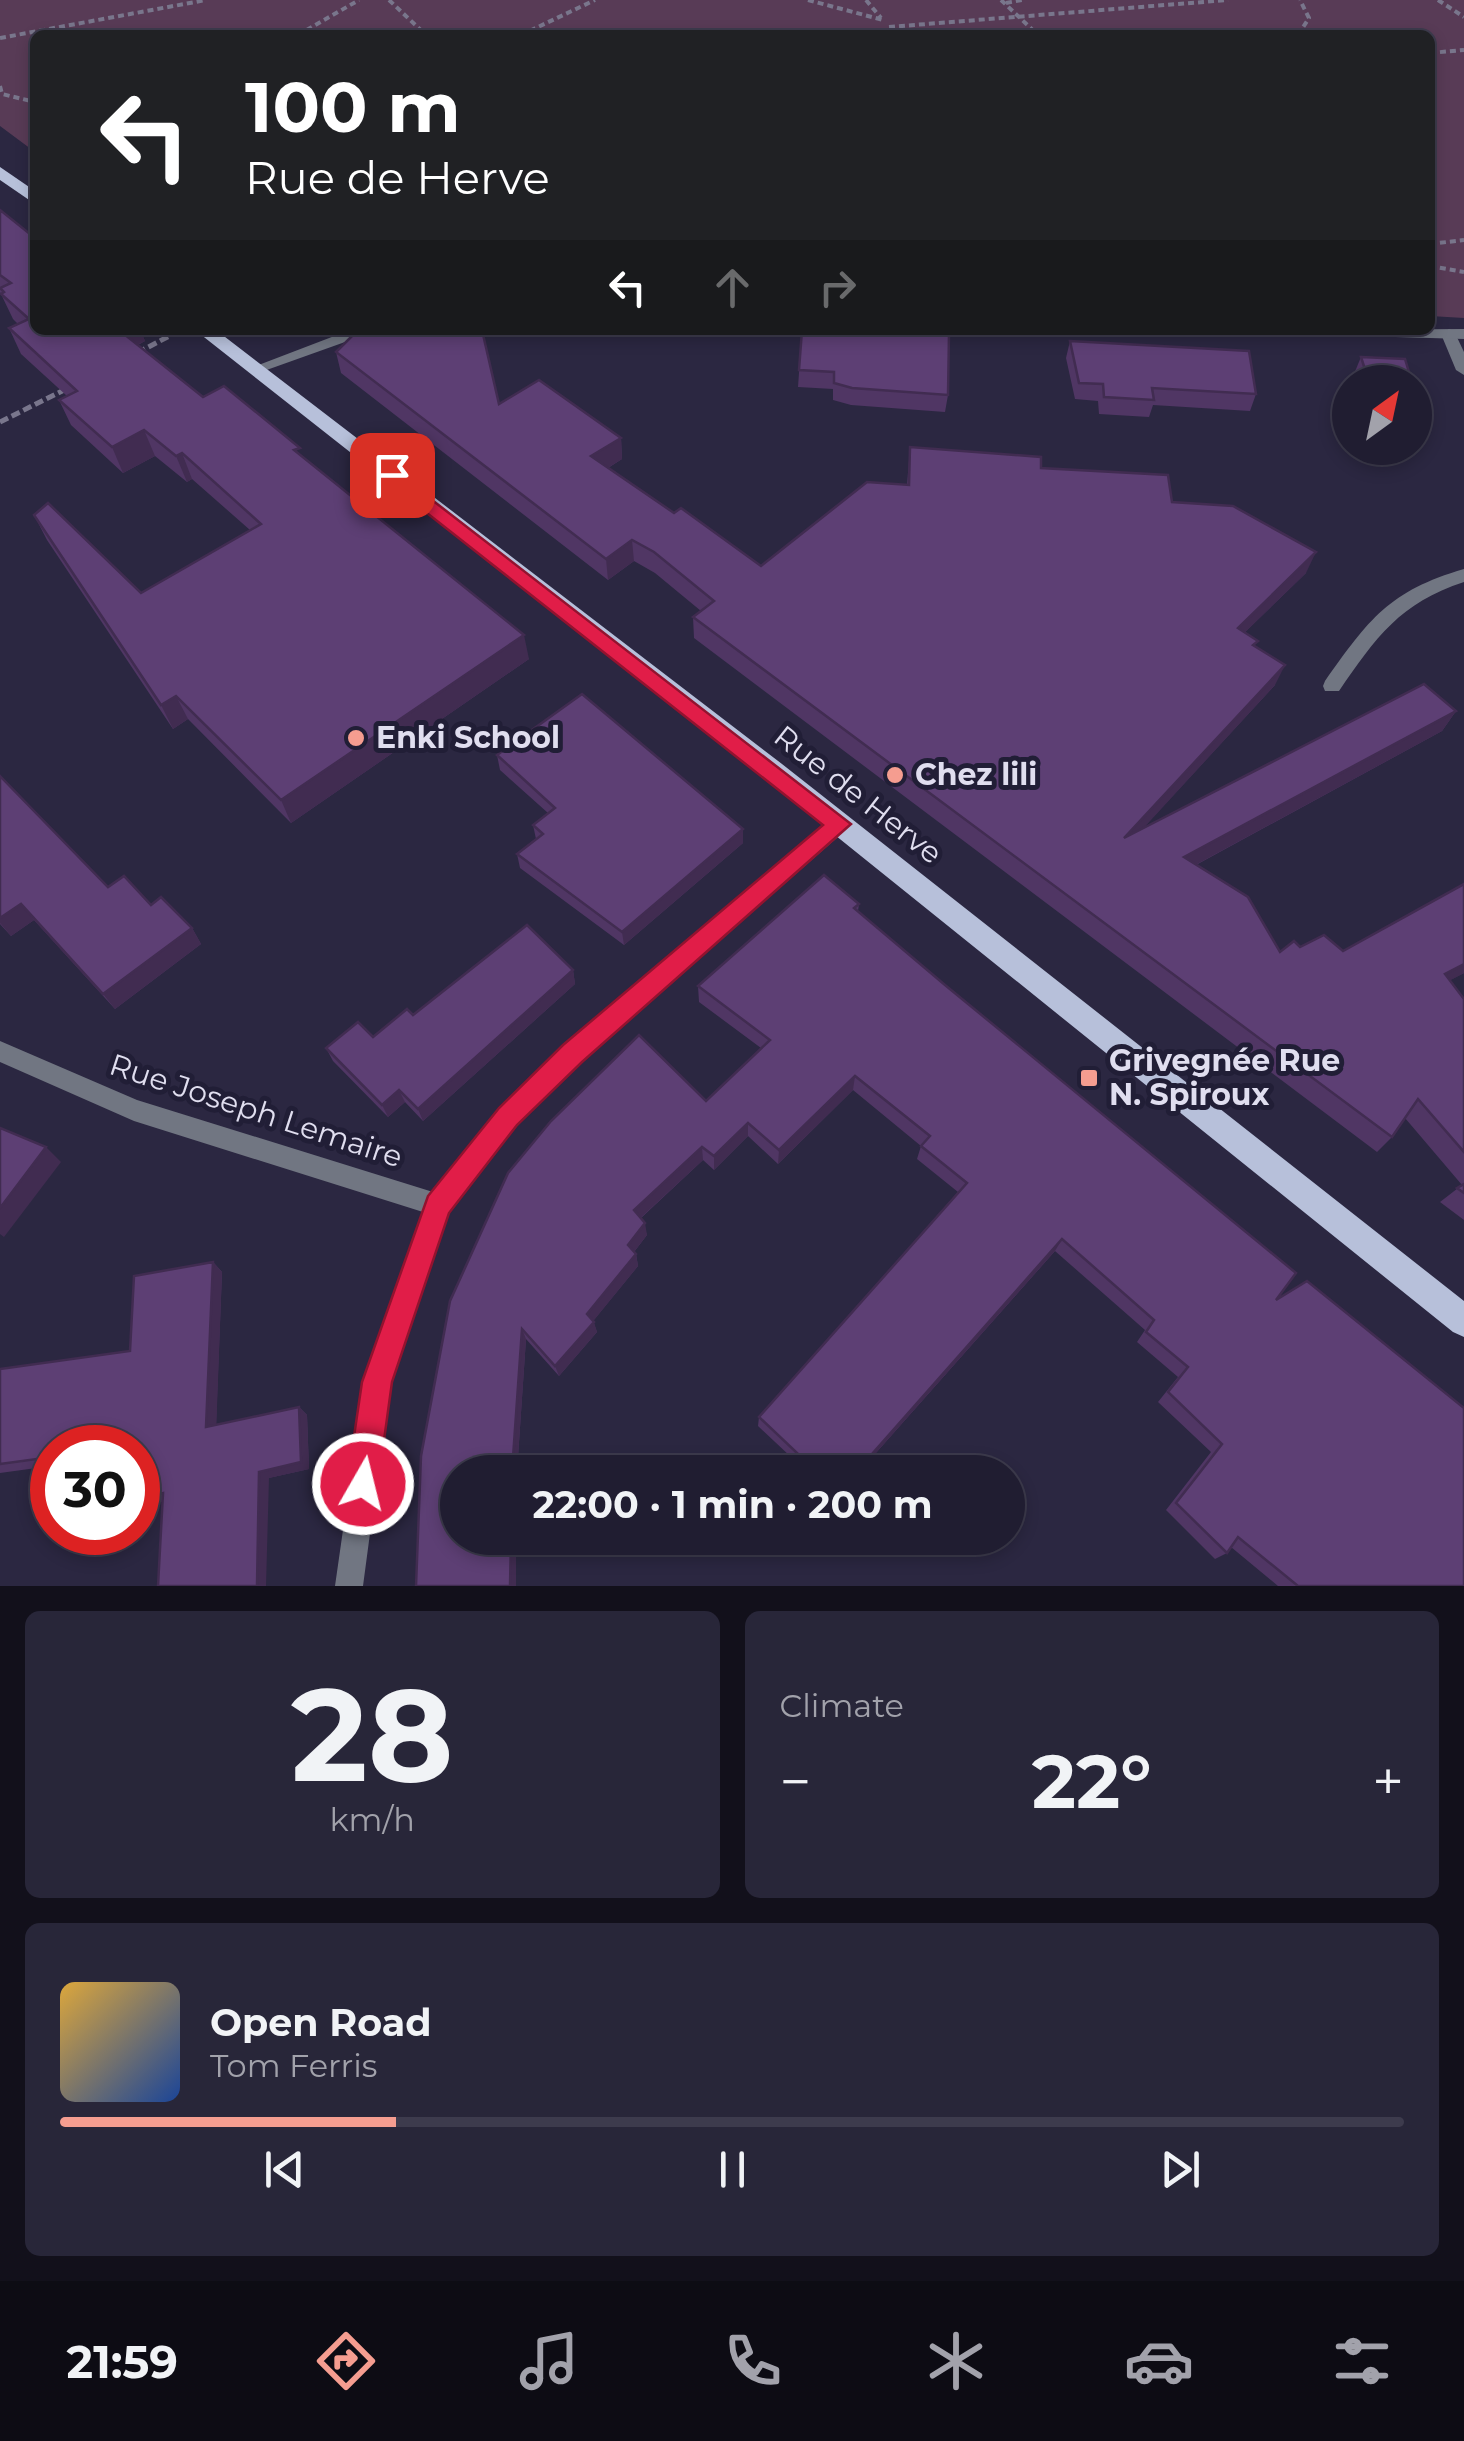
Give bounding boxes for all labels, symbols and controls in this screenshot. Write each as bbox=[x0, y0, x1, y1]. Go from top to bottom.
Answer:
text: 100 m bbox=[245, 64, 461, 150]
icon: left bbox=[80, 70, 210, 200]
text: Rue de Herve bbox=[245, 150, 550, 205]
icon: left bbox=[600, 260, 655, 315]
icon: ahead bbox=[705, 260, 760, 315]
icon: right bbox=[810, 260, 865, 315]
north arrow bbox=[1332, 365, 1432, 465]
map controls bbox=[1332, 365, 1432, 465]
pin bbox=[350, 433, 435, 518]
icon: arrive bbox=[365, 448, 420, 503]
street label: Rue de Herve bbox=[767, 718, 950, 872]
place label: Enki School bbox=[376, 719, 560, 756]
marker: Enki School bbox=[345, 727, 367, 749]
place label: Chez lili bbox=[915, 756, 1037, 793]
marker: Chez lili bbox=[884, 764, 906, 786]
place label: Grivegnée Rue N. Spiroux bbox=[1109, 1042, 1340, 1113]
street label: Rue Joseph Lemaire bbox=[105, 1046, 407, 1175]
marker: Grivegnée Rue N. Spiroux bbox=[1078, 1067, 1100, 1089]
speed limit sign: 30 bbox=[30, 1425, 160, 1555]
position arrow bbox=[311, 1432, 415, 1536]
text: 22:00 · 1 min · 200 m bbox=[532, 1481, 933, 1528]
text: 28 bbox=[291, 1655, 454, 1814]
text: Climate bbox=[780, 1686, 904, 1725]
text: 22° bbox=[1032, 1735, 1152, 1827]
text: − bbox=[780, 1748, 811, 1815]
text: + bbox=[1372, 1748, 1404, 1815]
text: km/h bbox=[330, 1800, 415, 1839]
text: Open Road bbox=[210, 1999, 432, 2046]
text: Tom Ferris bbox=[210, 2046, 377, 2085]
icon: previous bbox=[257, 2142, 312, 2197]
icon: pause bbox=[705, 2142, 760, 2197]
icon: next bbox=[1153, 2142, 1208, 2197]
icon: directions bbox=[311, 2326, 381, 2396]
icon: music bbox=[514, 2326, 584, 2396]
icon: phone bbox=[718, 2326, 788, 2396]
icon: climate bbox=[921, 2326, 991, 2396]
icon: car bbox=[1124, 2326, 1194, 2396]
icon: filters bbox=[1327, 2326, 1397, 2396]
text: 21:59 bbox=[67, 2334, 178, 2389]

